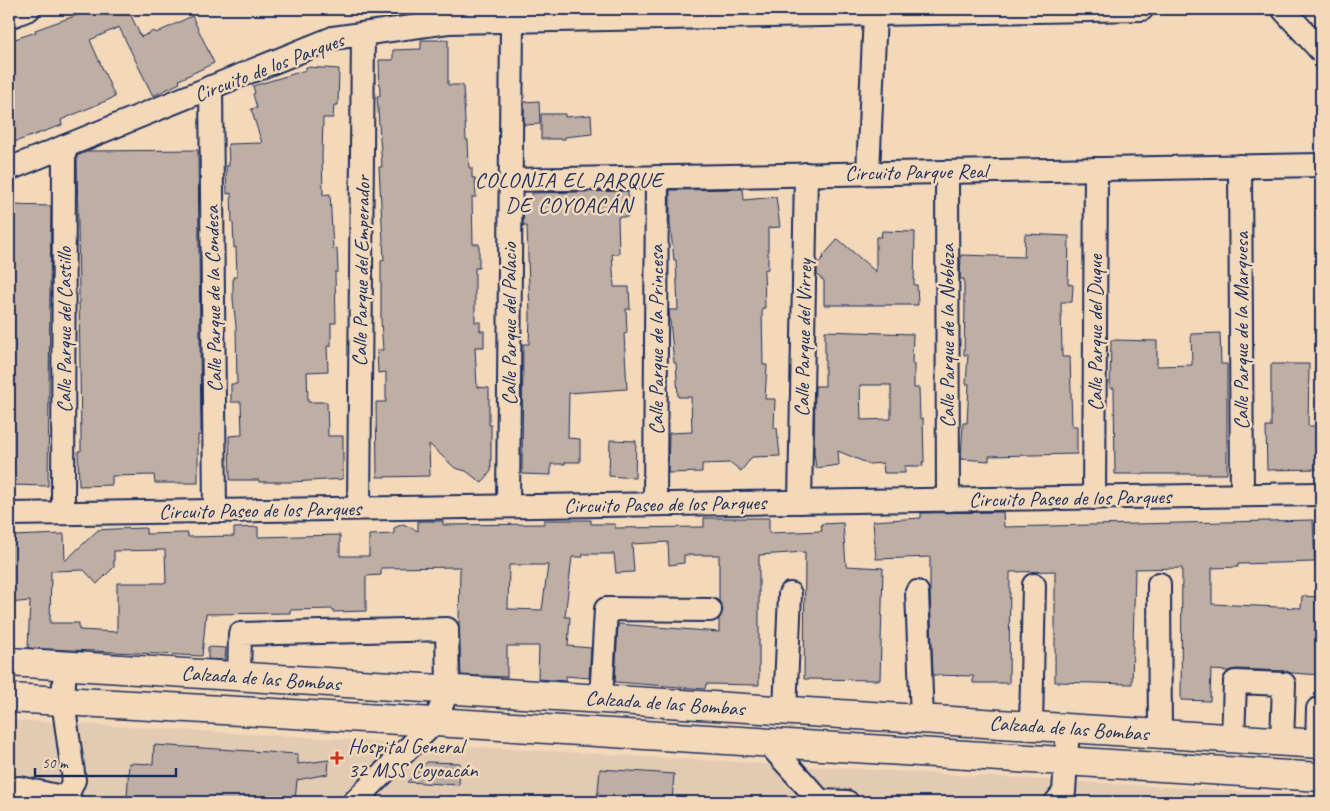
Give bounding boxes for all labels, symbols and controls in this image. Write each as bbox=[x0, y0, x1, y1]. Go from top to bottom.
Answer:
street label: Circuito de los Parques bbox=[190, 26, 349, 108]
street label: Circuito Parque Real bbox=[845, 158, 991, 186]
district label: COLONIA EL PARQUE DE COYOACÁN bbox=[475, 166, 666, 219]
street label: Calle Parque del Emperador bbox=[346, 174, 376, 367]
street label: Calle Parque de la Condesa bbox=[198, 204, 228, 393]
street label: Calle Parque de la Marquesa bbox=[1228, 231, 1254, 430]
street label: Calle Parque del Palacio bbox=[496, 241, 522, 405]
street label: Calle Parque de la Nobleza bbox=[934, 242, 960, 428]
street label: Calle Parque de la Princesa bbox=[643, 243, 669, 435]
street label: Calle Parque del Castillo bbox=[51, 245, 77, 413]
street label: Calle Parque del Duque bbox=[1082, 254, 1108, 411]
street label: Calle Parque del Virrey bbox=[789, 257, 817, 417]
street label: Circuito Paseo de los Parques bbox=[969, 483, 1173, 513]
street label: Circuito Paseo de los Parques bbox=[564, 489, 768, 519]
street label: Circuito Paseo de los Parques bbox=[159, 495, 363, 525]
street label: Calzada de las Bombas bbox=[181, 659, 343, 697]
street label: Calzada de las Bombas bbox=[585, 684, 747, 722]
street label: Calzada de las Bombas bbox=[989, 709, 1151, 747]
place label: Hospital General 32 MSS Coyoacán bbox=[348, 733, 478, 783]
scale bar bbox=[35, 746, 176, 778]
marker: Hospital General 32 MSS Coyoacán bbox=[330, 751, 344, 765]
text: 50 m bbox=[42, 754, 69, 773]

